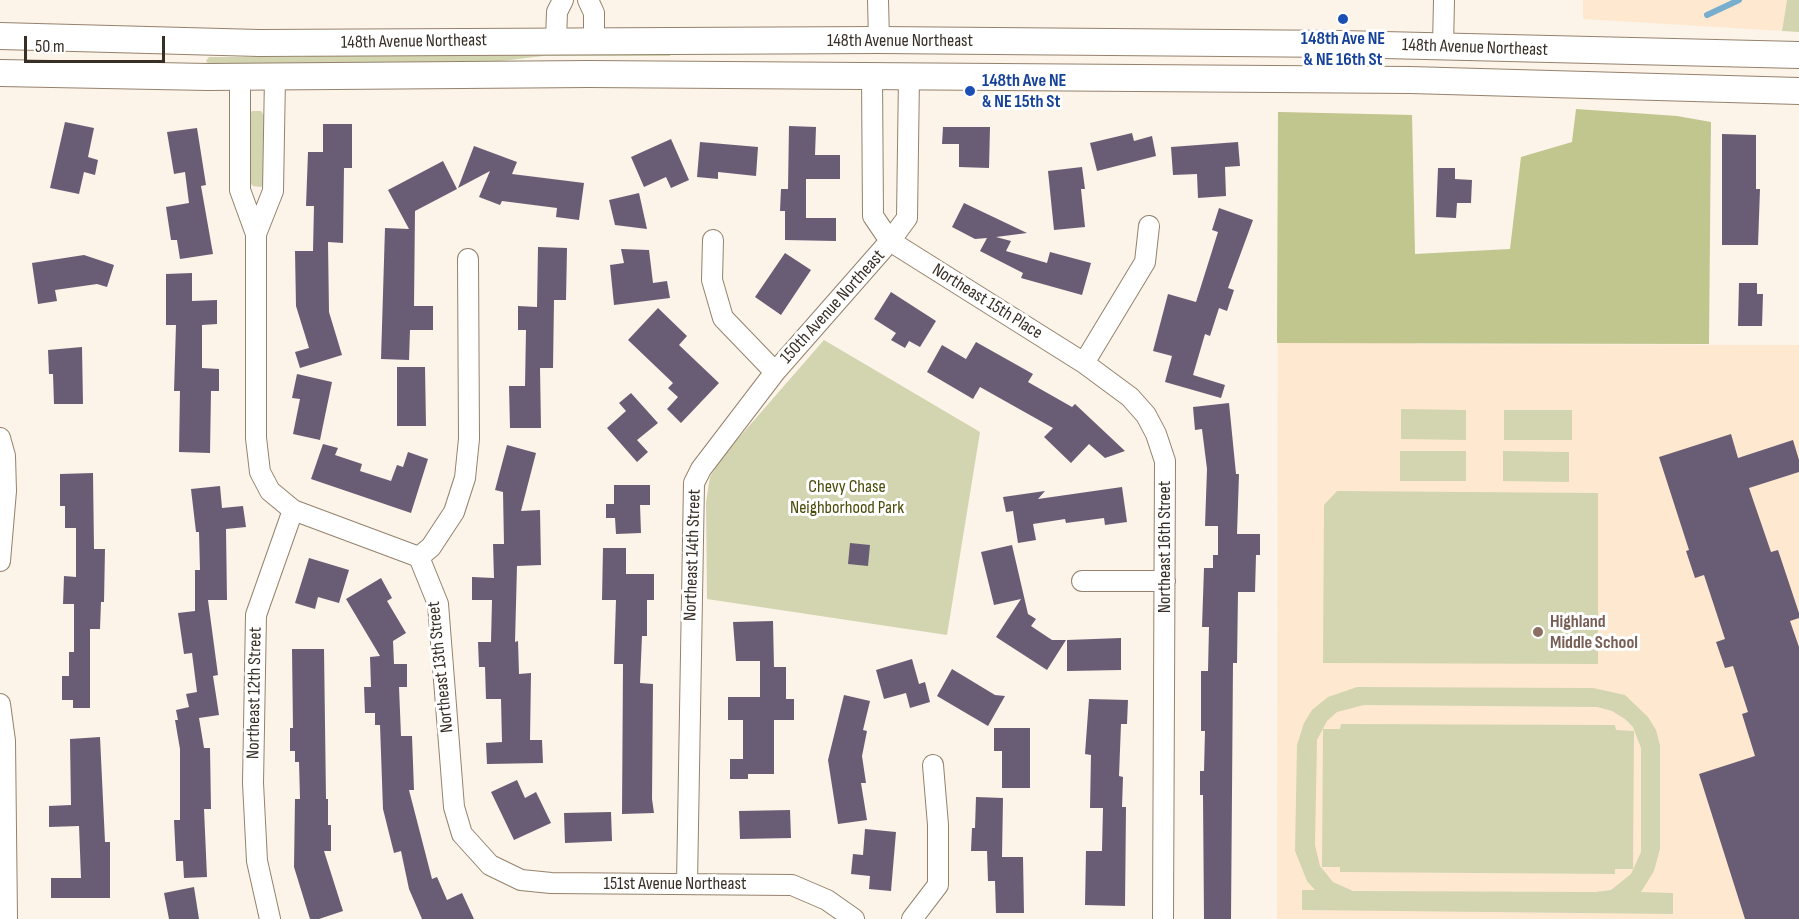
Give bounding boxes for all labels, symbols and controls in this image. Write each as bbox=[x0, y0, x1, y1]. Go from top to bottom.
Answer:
marker: 148th Ave NE & NE 16th St bbox=[1336, 12, 1350, 26]
scale bar bbox=[27, 24, 168, 62]
place label: 148th Ave NE & NE 16th St bbox=[1301, 28, 1385, 70]
street label: 148th Avenue Northeast bbox=[341, 30, 487, 54]
street label: 148th Avenue Northeast bbox=[827, 30, 973, 52]
street label: 148th Avenue Northeast bbox=[1402, 35, 1548, 61]
text: 50 m bbox=[35, 36, 65, 57]
place label: 148th Ave NE & NE 15th St bbox=[982, 70, 1066, 112]
marker: 148th Ave NE & NE 15th St bbox=[963, 84, 977, 98]
street label: 150th Avenue Northeast bbox=[776, 246, 890, 368]
street label: Northeast 15th Place bbox=[928, 259, 1046, 345]
park label: Chevy Chase Neighborhood Park bbox=[790, 476, 904, 518]
street label: Northeast 16th Street bbox=[1154, 481, 1176, 613]
street label: Northeast 14th Street bbox=[680, 489, 706, 621]
street label: Northeast 13th Street bbox=[423, 600, 459, 734]
place label: Highland Middle School bbox=[1550, 611, 1638, 654]
marker: Highland Middle School bbox=[1531, 625, 1545, 639]
street label: Northeast 12th Street bbox=[243, 627, 267, 759]
street label: 151st Avenue Northeast bbox=[604, 873, 746, 895]

